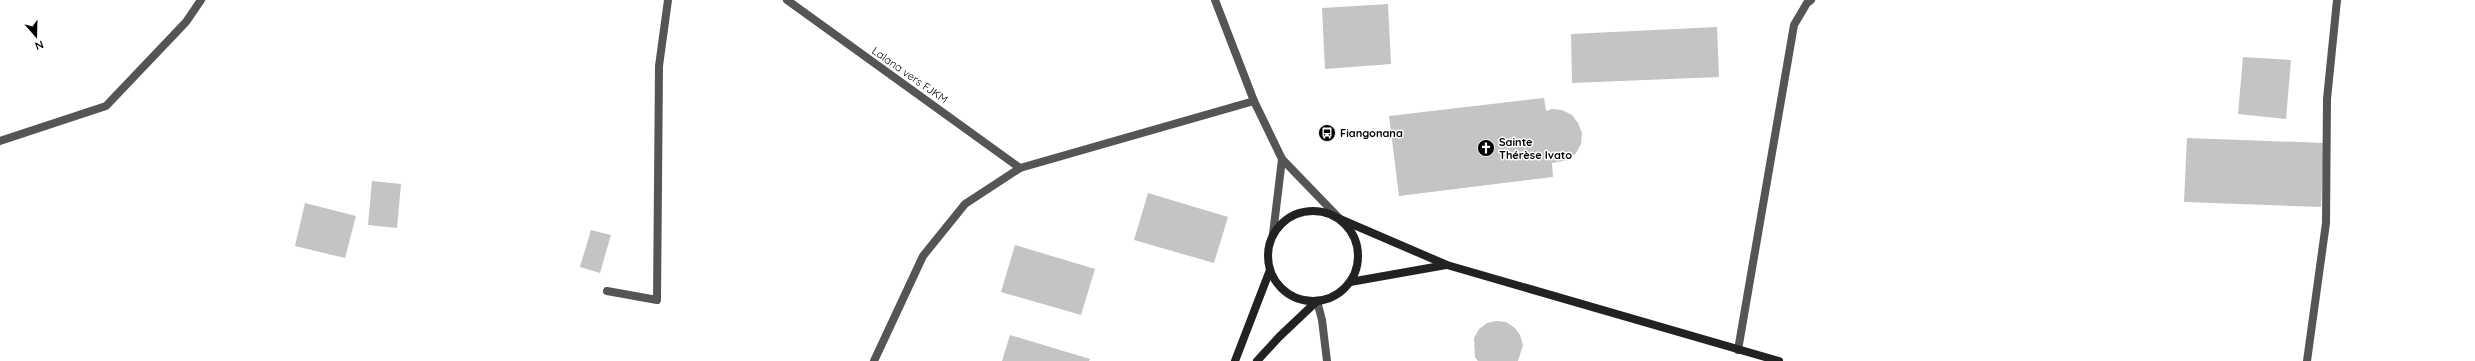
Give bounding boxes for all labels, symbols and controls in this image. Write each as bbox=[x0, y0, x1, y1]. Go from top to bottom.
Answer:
north arrow bbox=[16, 16, 56, 56]
text: N bbox=[33, 37, 46, 53]
street label: Lalana vers FJKM bbox=[869, 43, 951, 107]
bus stop icon: Fiangonana bbox=[1317, 123, 1337, 143]
place label: Fiangonana bbox=[1340, 126, 1403, 140]
place label: Sainte Thérèse Ivato bbox=[1499, 135, 1572, 162]
church icon: Sainte Thérèse Ivato bbox=[1476, 138, 1496, 158]

